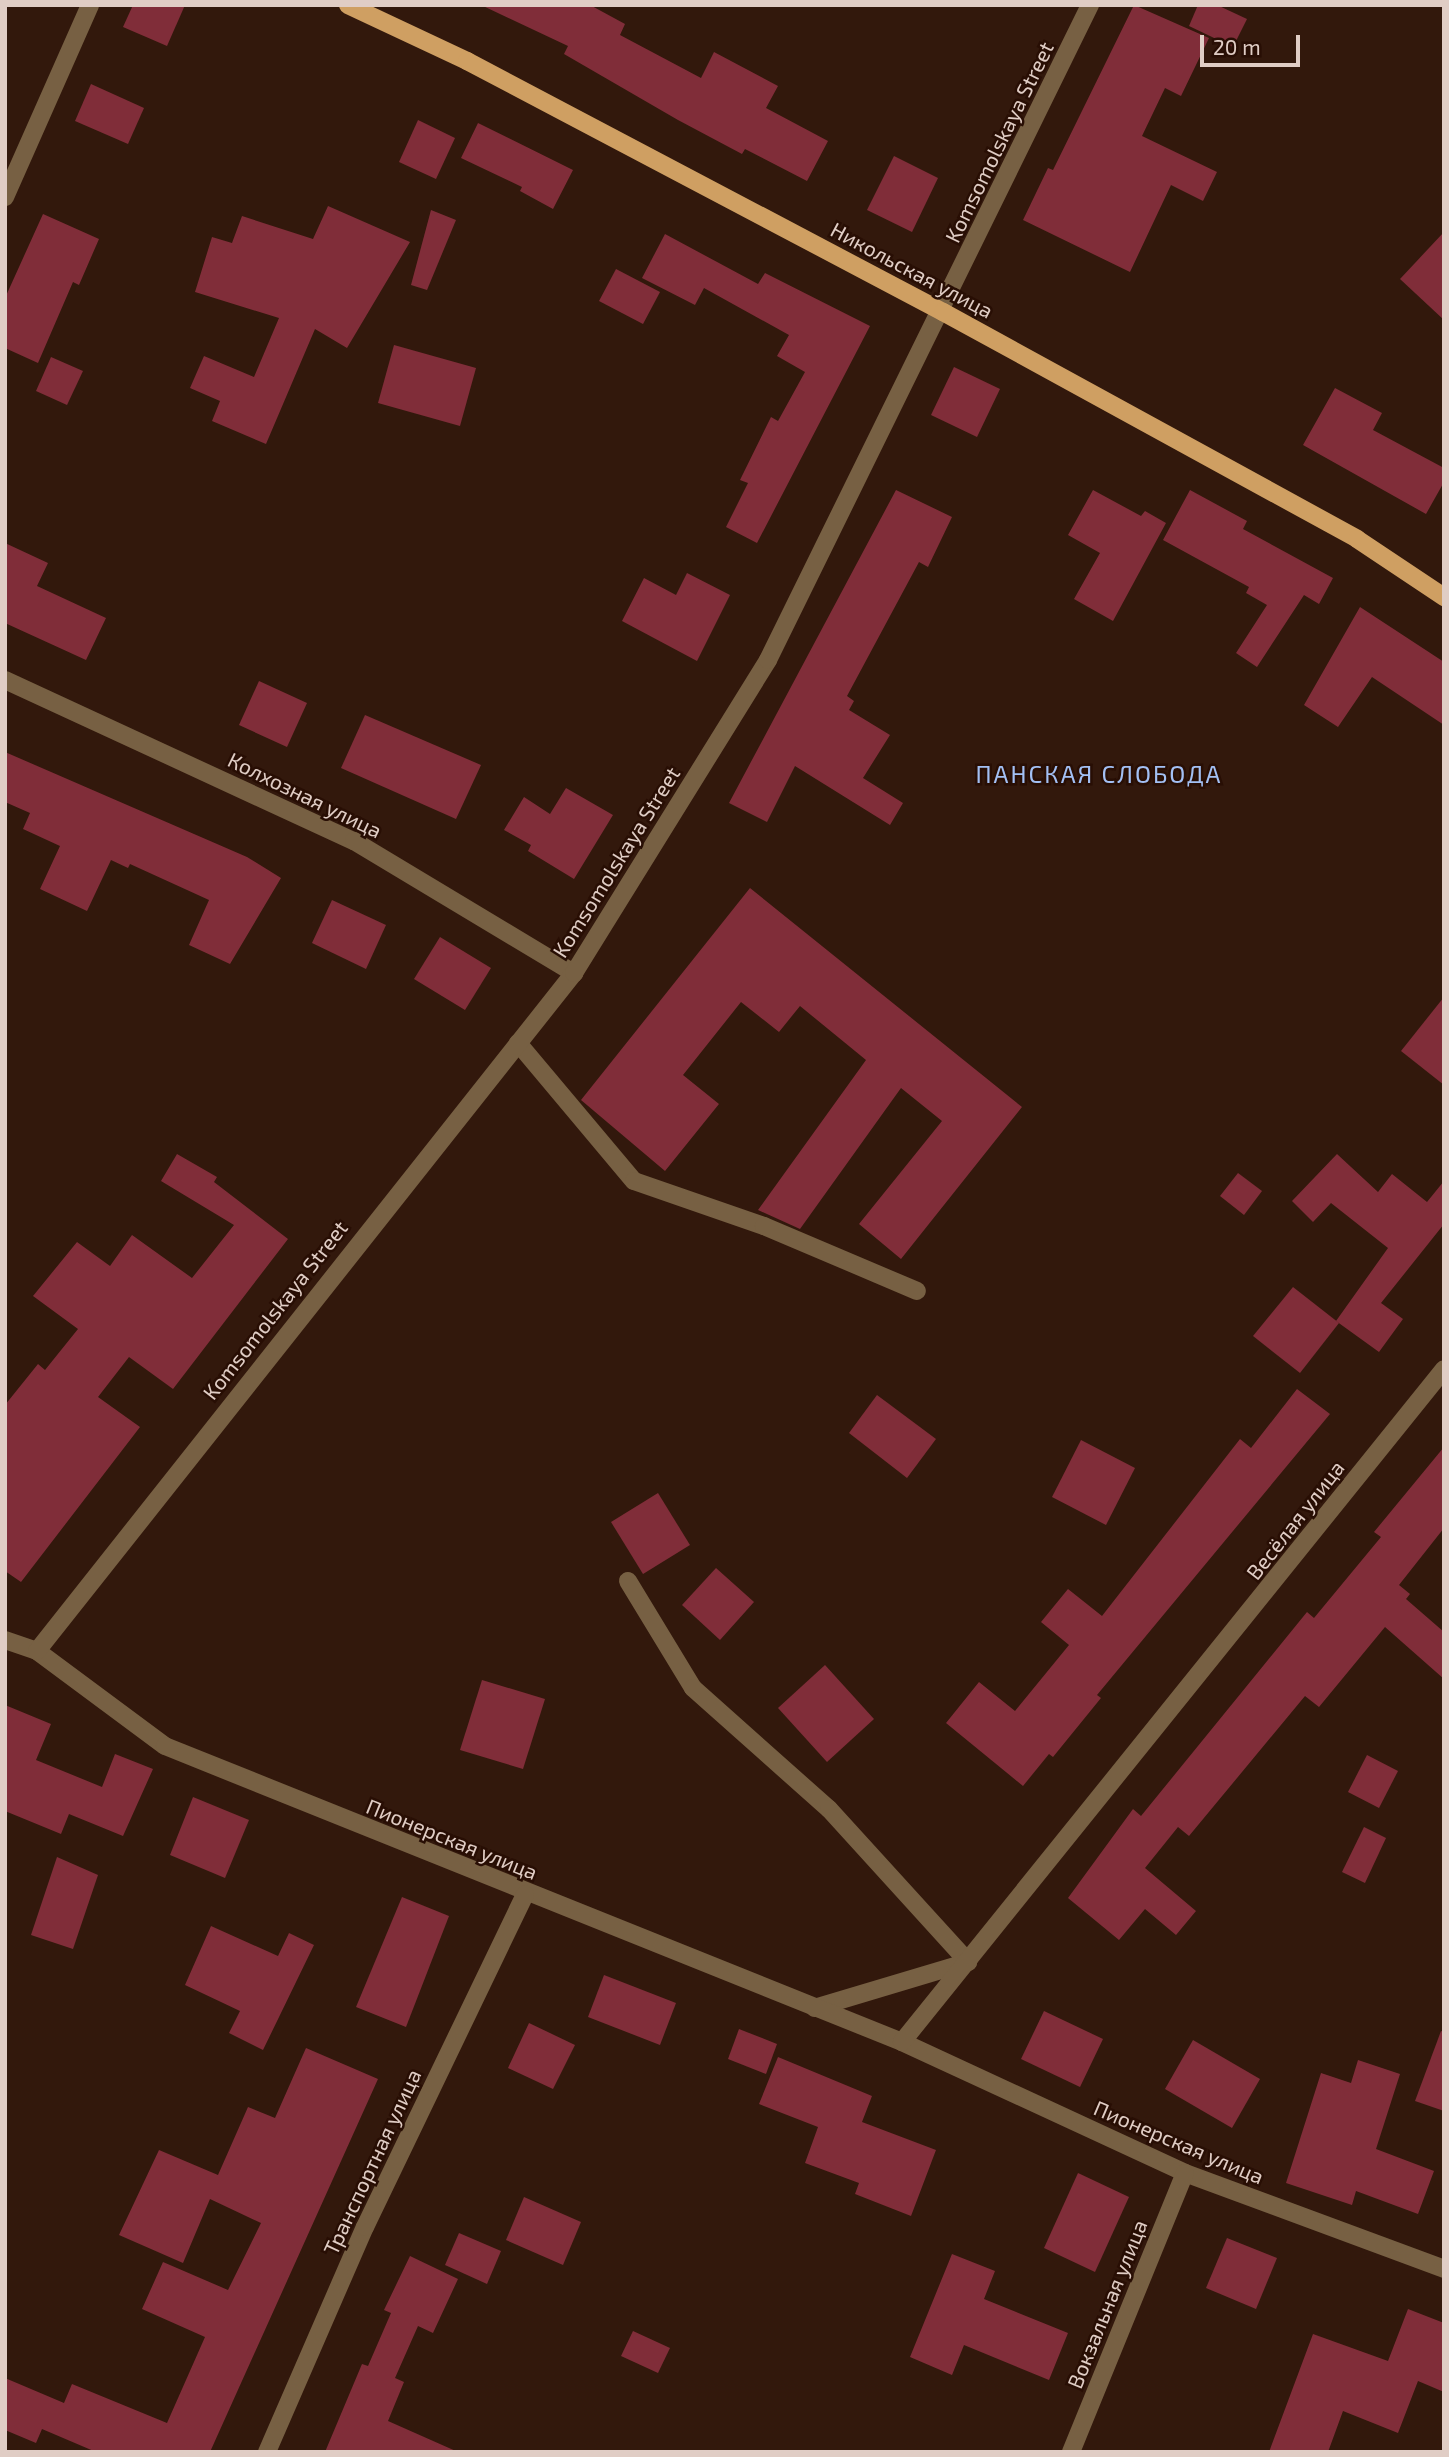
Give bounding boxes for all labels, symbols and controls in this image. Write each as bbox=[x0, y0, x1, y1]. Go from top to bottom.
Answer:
scale bar bbox=[1204, 21, 1304, 65]
text: 20 m bbox=[1213, 34, 1261, 59]
street label: Komsomolskaya Street bbox=[939, 38, 1059, 246]
street label: Никольская улица bbox=[827, 217, 997, 323]
street label: Колхозная улица bbox=[224, 747, 386, 843]
district label: ПАНСКАЯ СЛОБОДА bbox=[977, 760, 1221, 788]
street label: Komsomolskaya Street bbox=[547, 762, 685, 962]
street label: Komsomolskaya Street bbox=[197, 1216, 353, 1404]
street label: Весёлая улица bbox=[1241, 1456, 1349, 1584]
street label: Пионерская улица bbox=[363, 1793, 541, 1885]
street label: Транспортная улица bbox=[318, 2065, 426, 2259]
street label: Пионерская улица bbox=[1090, 2095, 1268, 2189]
street label: Вокзальная улица bbox=[1062, 2216, 1152, 2392]

